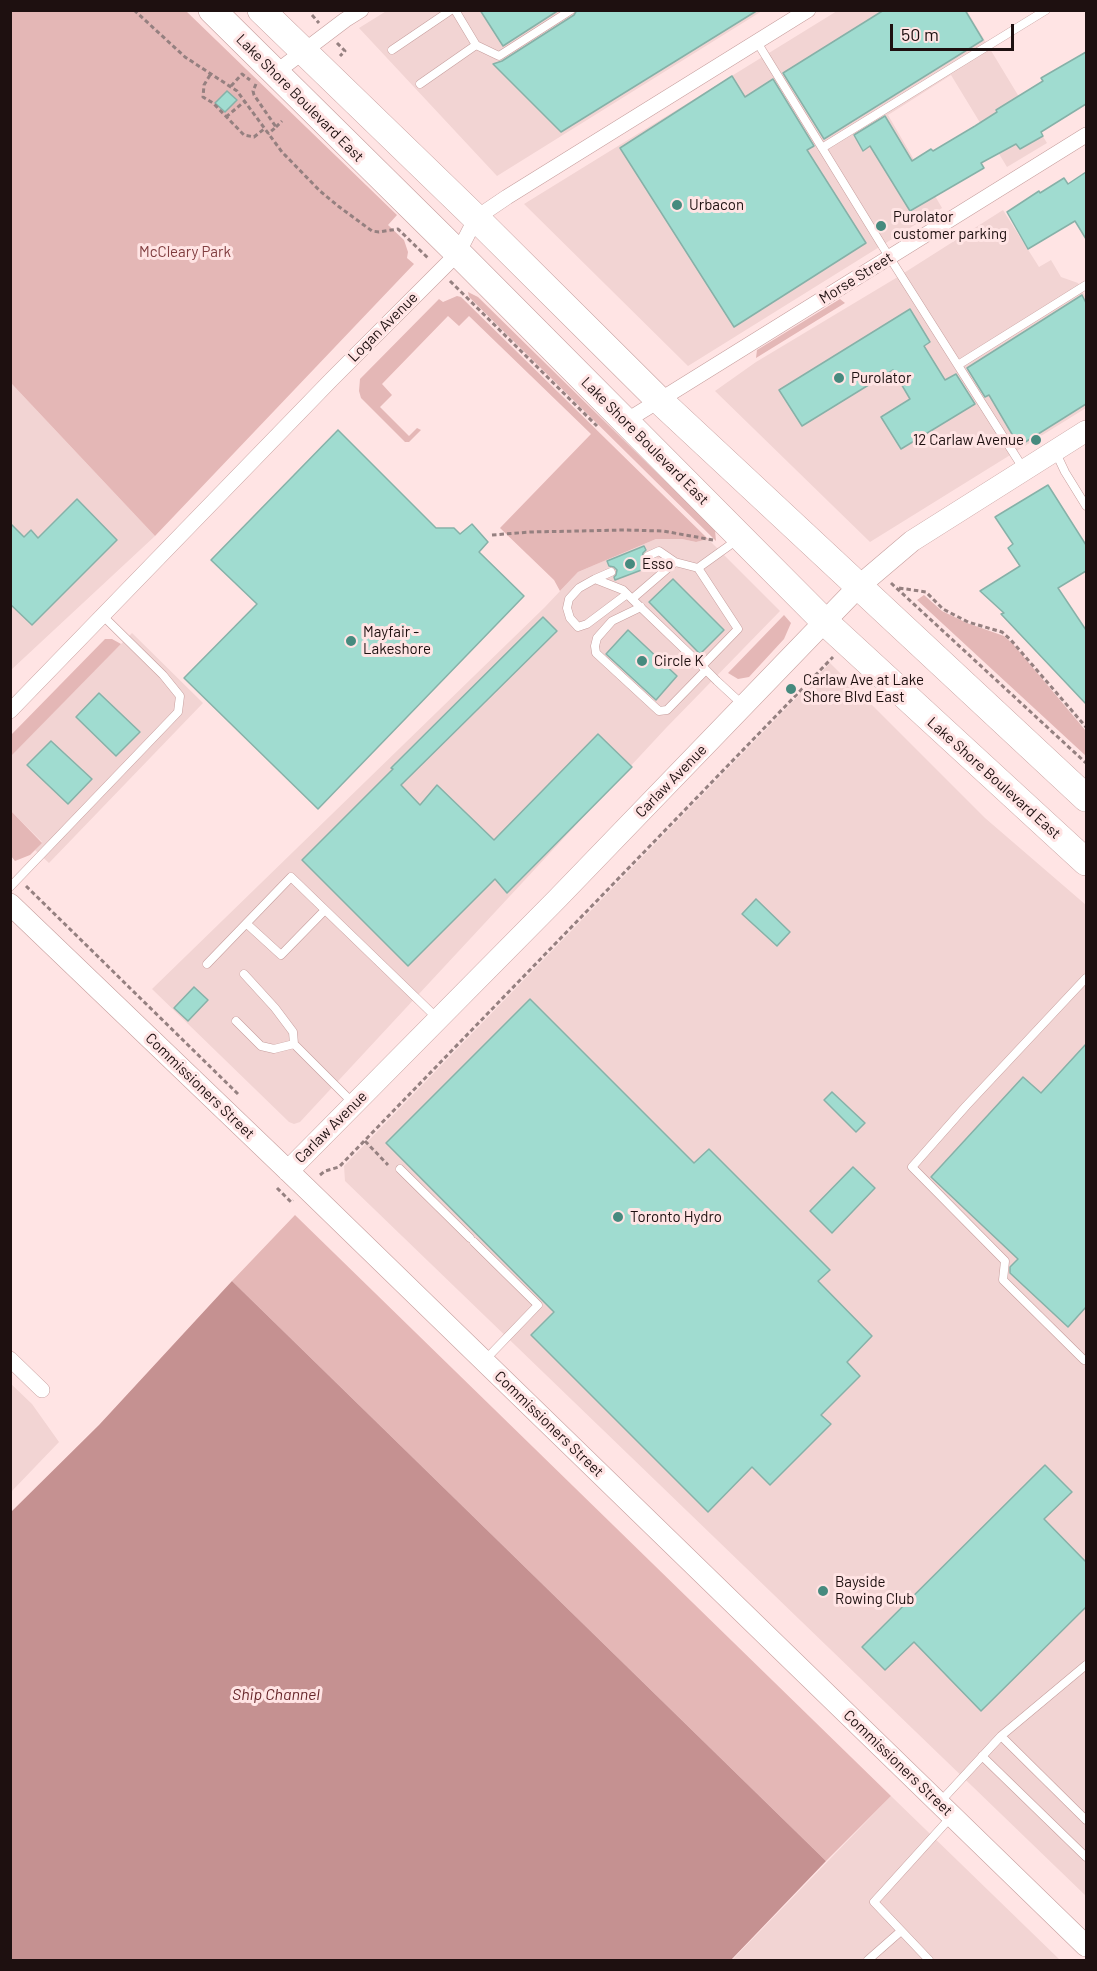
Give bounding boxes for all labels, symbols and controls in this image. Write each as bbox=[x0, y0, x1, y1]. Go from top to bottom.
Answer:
scale bar bbox=[893, 12, 1018, 50]
text: 50 m bbox=[901, 23, 939, 45]
street label: Lake Shore Boulevard East bbox=[232, 30, 368, 166]
place label: Urbacon bbox=[689, 196, 744, 214]
marker: Urbacon bbox=[670, 198, 684, 212]
place label: Purolator customer parking bbox=[893, 208, 1007, 243]
marker: Purolator customer parking bbox=[874, 219, 888, 233]
park label: McCleary Park bbox=[139, 243, 231, 261]
street label: Morse Street bbox=[816, 248, 896, 308]
street label: Logan Avenue bbox=[344, 288, 422, 366]
place label: Purolator bbox=[851, 369, 911, 387]
marker: Purolator bbox=[832, 371, 846, 385]
street label: Lake Shore Boulevard East bbox=[577, 373, 713, 509]
place label: 12 Carlaw Avenue bbox=[913, 431, 1024, 449]
marker: 12 Carlaw Avenue bbox=[1029, 433, 1043, 447]
place label: Esso bbox=[642, 555, 673, 573]
marker: Esso bbox=[623, 557, 637, 571]
place label: Mayfair - Lakeshore bbox=[363, 623, 431, 658]
marker: Mayfair - Lakeshore bbox=[344, 634, 358, 648]
place label: Circle K bbox=[654, 652, 704, 670]
marker: Circle K bbox=[635, 654, 649, 668]
place label: Carlaw Ave at Lake Shore Blvd East bbox=[803, 671, 924, 706]
marker: Carlaw Ave at Lake Shore Blvd East bbox=[784, 682, 798, 696]
street label: Lake Shore Boulevard East bbox=[924, 713, 1064, 843]
street label: Carlaw Avenue bbox=[632, 741, 710, 821]
street label: Commissioners Street bbox=[142, 1029, 258, 1143]
street label: Carlaw Avenue bbox=[291, 1087, 371, 1167]
place label: Toronto Hydro bbox=[630, 1208, 722, 1226]
marker: Toronto Hydro bbox=[611, 1210, 625, 1224]
street label: Commissioners Street bbox=[491, 1367, 607, 1481]
place label: Bayside Rowing Club bbox=[835, 1573, 915, 1608]
marker: Bayside Rowing Club bbox=[816, 1584, 830, 1598]
water label: Ship Channel bbox=[232, 1685, 320, 1705]
street label: Commissioners Street bbox=[840, 1706, 956, 1820]

